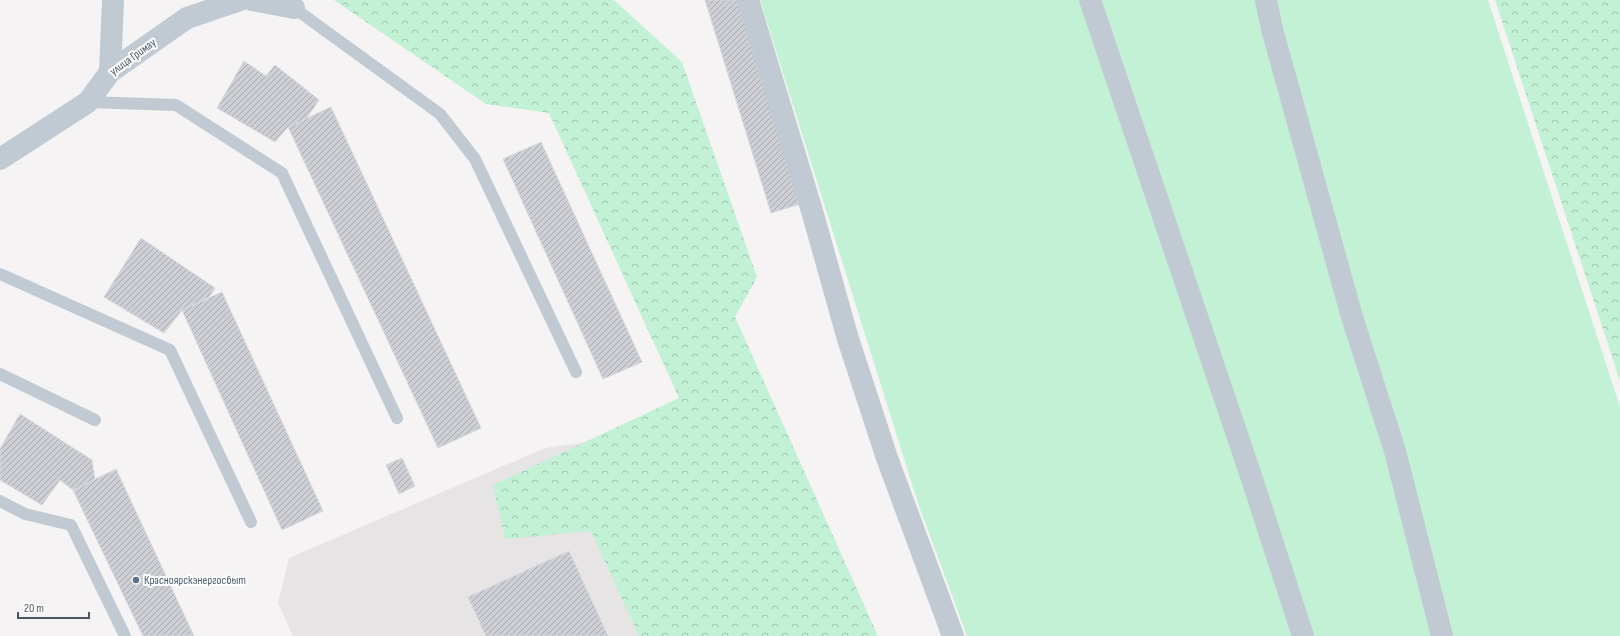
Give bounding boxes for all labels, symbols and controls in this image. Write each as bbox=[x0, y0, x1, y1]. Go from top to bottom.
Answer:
street label: улица Гримау bbox=[107, 35, 159, 79]
place label: Красноярскэнергосбыт bbox=[144, 573, 246, 588]
marker: Красноярскэнергосбыт bbox=[131, 575, 141, 585]
scale bar bbox=[18, 594, 89, 620]
text: 20 m bbox=[24, 601, 44, 616]

